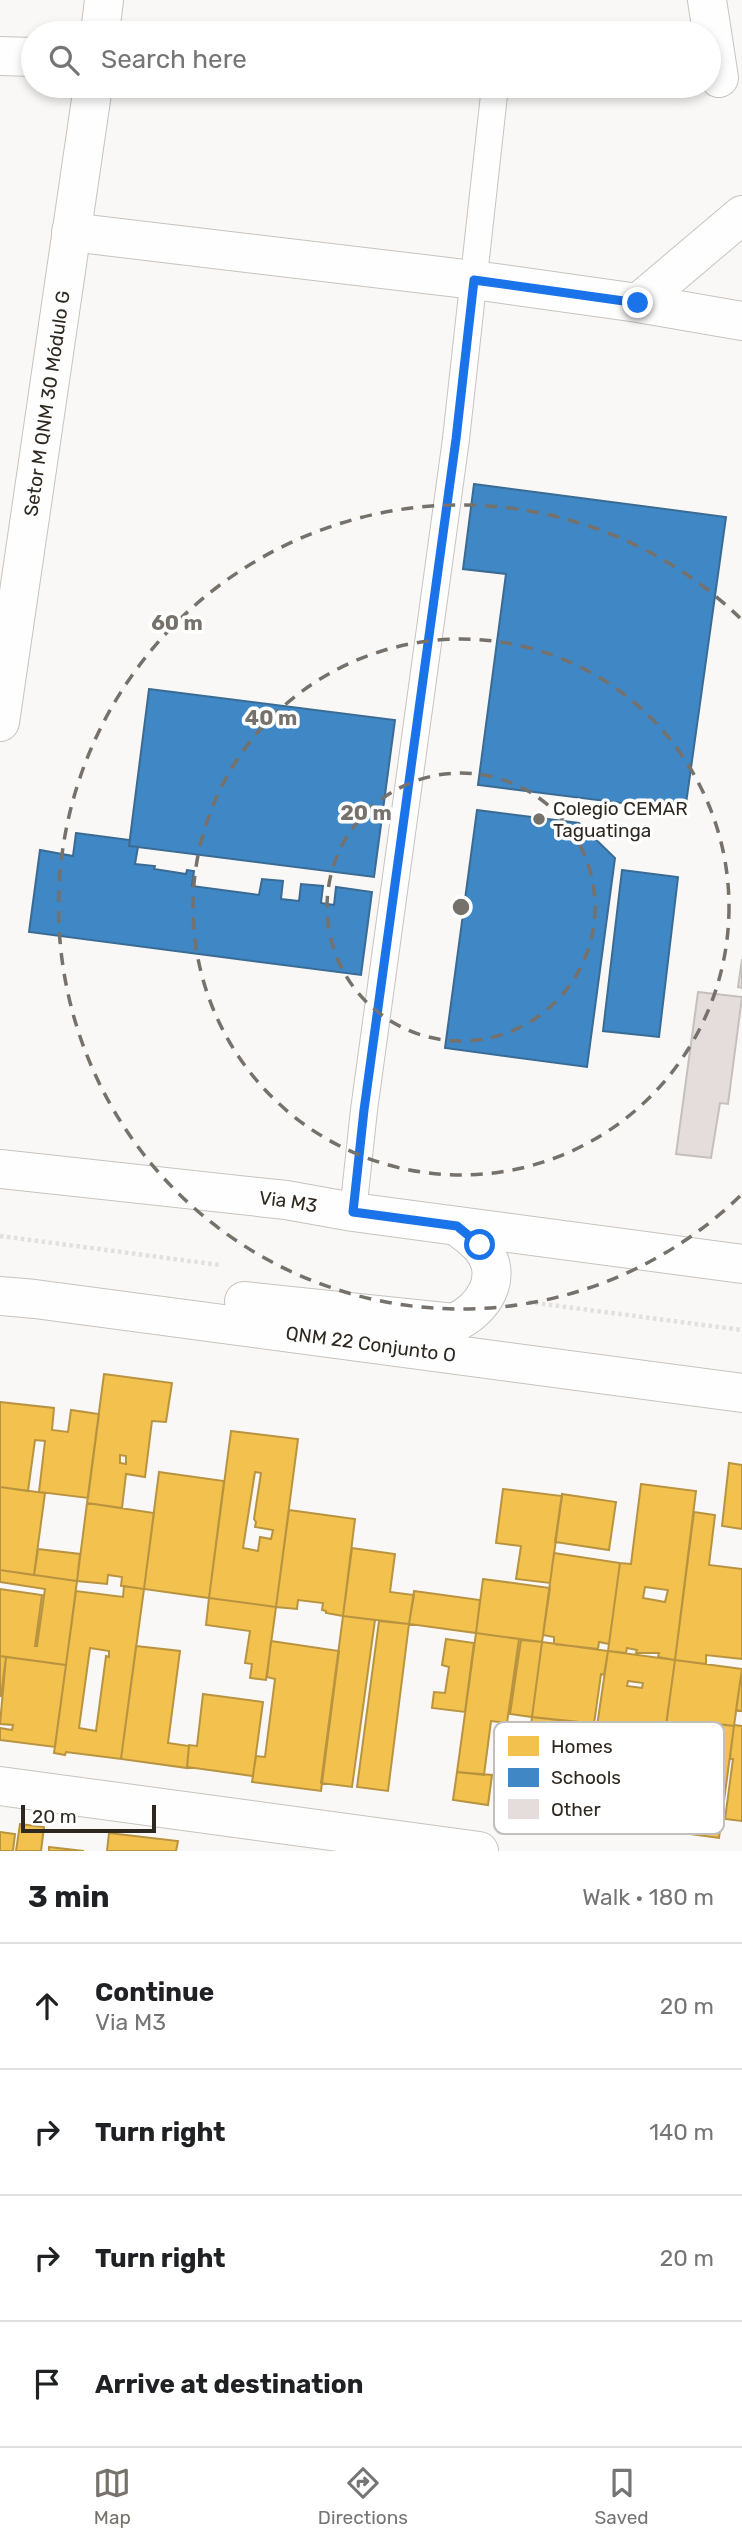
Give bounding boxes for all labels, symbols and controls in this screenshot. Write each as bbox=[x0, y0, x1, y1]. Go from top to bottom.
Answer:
search box bbox=[21, 21, 721, 98]
icon: search bbox=[45, 41, 83, 79]
text: Search here bbox=[101, 44, 247, 75]
route end bbox=[622, 287, 653, 318]
street label: Setor M QNM 30 Módulo G bbox=[19, 289, 75, 518]
text: 60 m bbox=[151, 610, 203, 635]
text: 40 m bbox=[245, 705, 297, 730]
place label: Colegio CEMAR Taguatinga bbox=[553, 797, 688, 842]
text: 20 m bbox=[340, 800, 392, 825]
marker: Colegio CEMAR Taguatinga bbox=[531, 811, 547, 827]
centre of rings bbox=[449, 895, 473, 919]
street label: Via M3 bbox=[258, 1186, 319, 1217]
route start bbox=[464, 1229, 495, 1260]
street label: QNM 22 Conjunto O bbox=[284, 1321, 457, 1367]
legend bbox=[494, 1722, 724, 1834]
text: Homes bbox=[551, 1735, 613, 1758]
text: Schools bbox=[551, 1766, 621, 1789]
text: Other bbox=[551, 1798, 602, 1821]
scale bar bbox=[21, 1802, 156, 1834]
text: 20 m bbox=[32, 1805, 77, 1828]
text: 3 min bbox=[28, 1879, 110, 1915]
text: Walk · 180 m bbox=[582, 1883, 714, 1911]
text: Continue bbox=[95, 1977, 214, 2008]
icon: ahead bbox=[28, 1987, 66, 2025]
text: 20 m bbox=[660, 1992, 714, 2020]
text: Via M3 bbox=[95, 2008, 166, 2036]
icon: right bbox=[28, 2113, 66, 2151]
text: Turn right bbox=[95, 2117, 225, 2148]
text: 140 m bbox=[649, 2118, 714, 2146]
icon: right bbox=[28, 2239, 66, 2277]
text: Turn right bbox=[95, 2243, 225, 2274]
text: 20 m bbox=[660, 2244, 714, 2272]
icon: arrive bbox=[28, 2365, 66, 2403]
text: Arrive at destination bbox=[95, 2369, 363, 2400]
tab: Map bbox=[93, 2464, 131, 2529]
tab: Directions bbox=[318, 2464, 408, 2529]
tab: Saved bbox=[594, 2464, 649, 2529]

